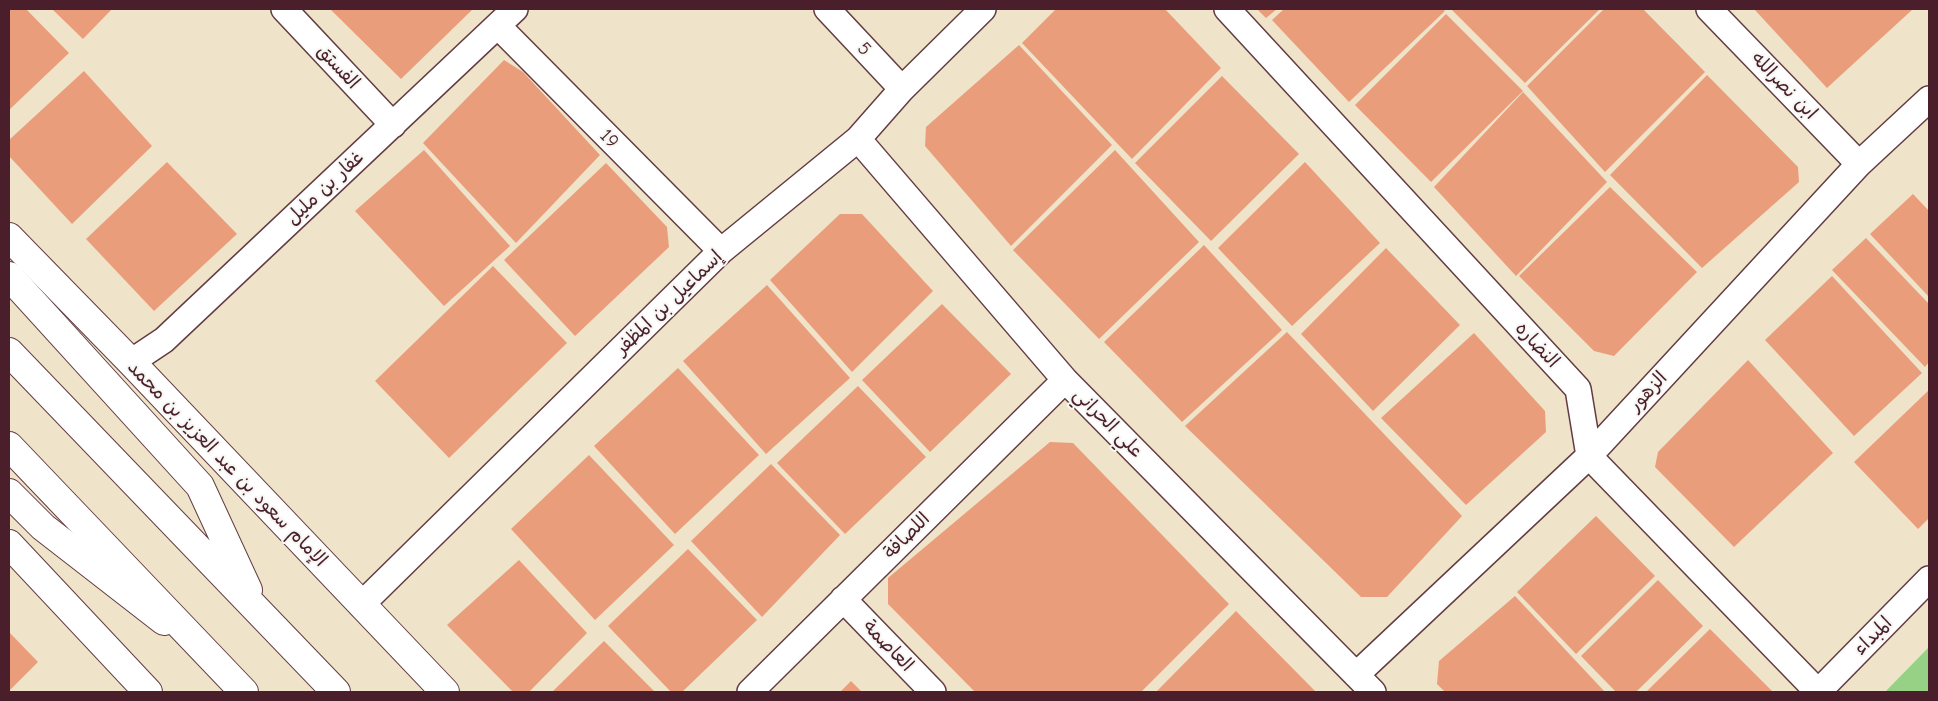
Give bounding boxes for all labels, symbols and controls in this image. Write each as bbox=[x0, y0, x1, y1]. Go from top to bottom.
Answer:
street label: 5 bbox=[852, 37, 876, 61]
street label: الفستق bbox=[312, 40, 364, 94]
street label: ابن نصرالله bbox=[1746, 47, 1822, 125]
street label: 19 bbox=[595, 125, 623, 153]
street label: غفار بن مليل bbox=[281, 146, 369, 230]
street label: إسماعيل بن المظفر bbox=[610, 246, 728, 360]
street label: النضاره bbox=[1510, 317, 1564, 373]
street label: الإمام سعود بن عبد العزيز بن محمد bbox=[122, 356, 332, 572]
street label: الزهور bbox=[1624, 367, 1672, 417]
street label: علي الحراني bbox=[1068, 383, 1148, 463]
street label: اللصافة bbox=[879, 508, 935, 564]
street label: المبداء bbox=[1849, 612, 1897, 660]
street label: العاصمة bbox=[858, 615, 918, 677]

